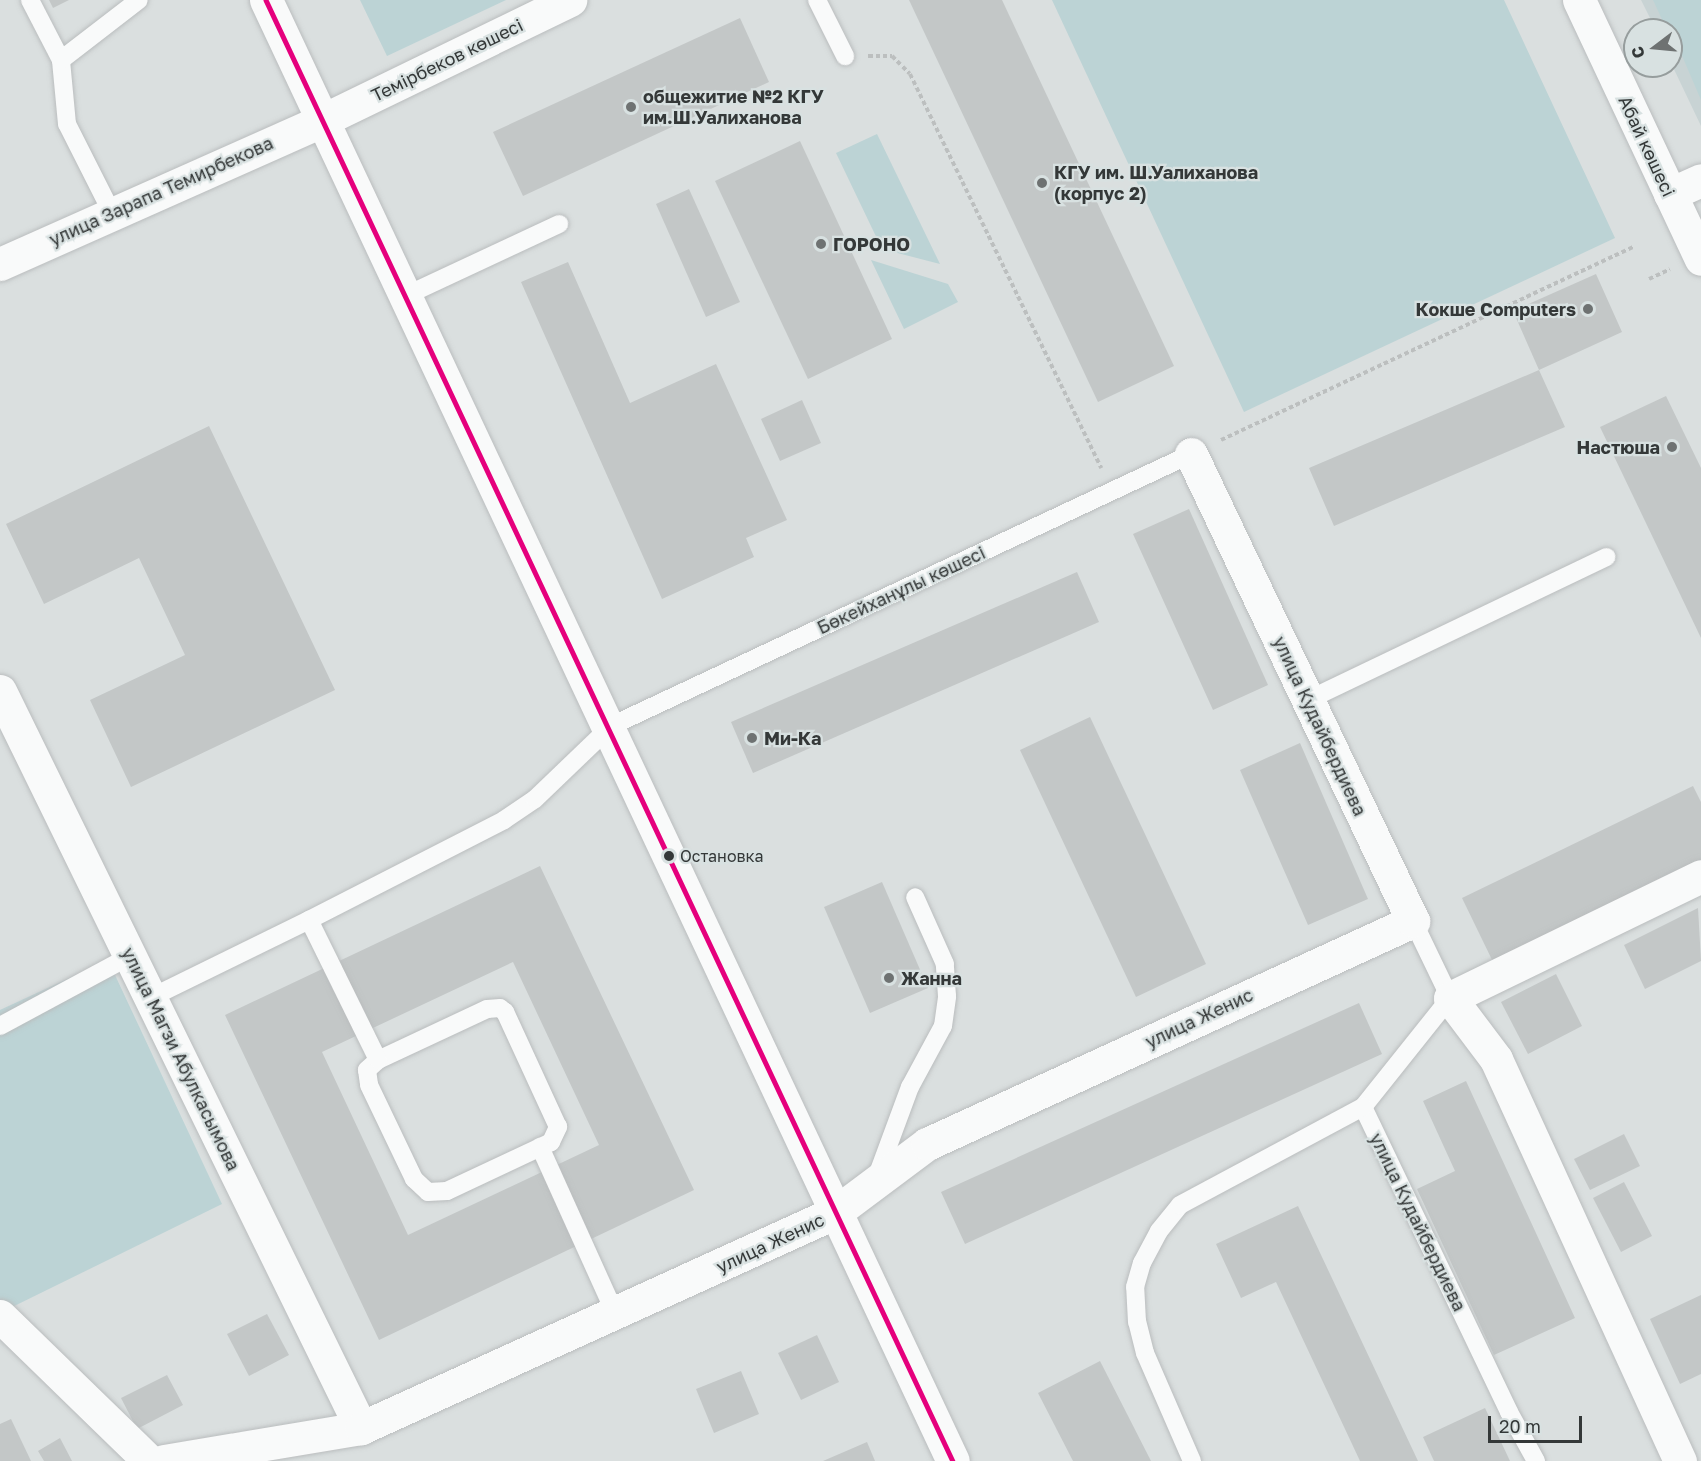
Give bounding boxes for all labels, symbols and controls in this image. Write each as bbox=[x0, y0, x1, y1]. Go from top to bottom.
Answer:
street label: Темірбеков көшесі bbox=[368, 14, 526, 106]
north arrow bbox=[1623, 18, 1683, 78]
text: С bbox=[1626, 44, 1649, 61]
place label: общежитие №2 КГУ им.Ш.Уалиханова bbox=[643, 86, 824, 128]
street label: Абай көшесі bbox=[1614, 92, 1680, 200]
marker: общежитие №2 КГУ им.Ш.Уалиханова bbox=[624, 100, 638, 114]
street label: улица Зарапа Темирбекова bbox=[46, 132, 276, 250]
place label: КГУ им. Ш.Уалиханова (корпус 2) bbox=[1054, 162, 1258, 204]
marker: КГУ им. Ш.Уалиханова (корпус 2) bbox=[1035, 176, 1049, 190]
place label: ГОРОНО bbox=[833, 233, 910, 255]
marker: ГОРОНО bbox=[814, 237, 828, 251]
place label: Кокше Computers bbox=[1416, 298, 1576, 320]
marker: Кокше Computers bbox=[1581, 302, 1595, 316]
place label: Настюша bbox=[1576, 436, 1660, 458]
marker: Настюша bbox=[1665, 440, 1679, 454]
street label: Бөкейханұлы көшесі bbox=[814, 542, 988, 638]
street label: улица Кудайбердиева bbox=[1269, 633, 1371, 819]
place label: Ми-Ка bbox=[764, 727, 821, 749]
marker: Ми-Ка bbox=[745, 731, 759, 745]
place label: Остановка bbox=[680, 846, 764, 866]
marker: Остановка bbox=[663, 850, 675, 862]
street label: улица Магзи Абулкасымова bbox=[117, 944, 245, 1174]
place label: Жанна bbox=[901, 967, 962, 989]
marker: Жанна bbox=[882, 971, 896, 985]
street label: улица Женис bbox=[1142, 984, 1256, 1052]
street label: улица Кудайбердиева bbox=[1365, 1129, 1471, 1315]
street label: улица Женис bbox=[713, 1209, 827, 1277]
scale bar bbox=[1491, 1404, 1586, 1442]
text: 20 m bbox=[1499, 1415, 1541, 1437]

